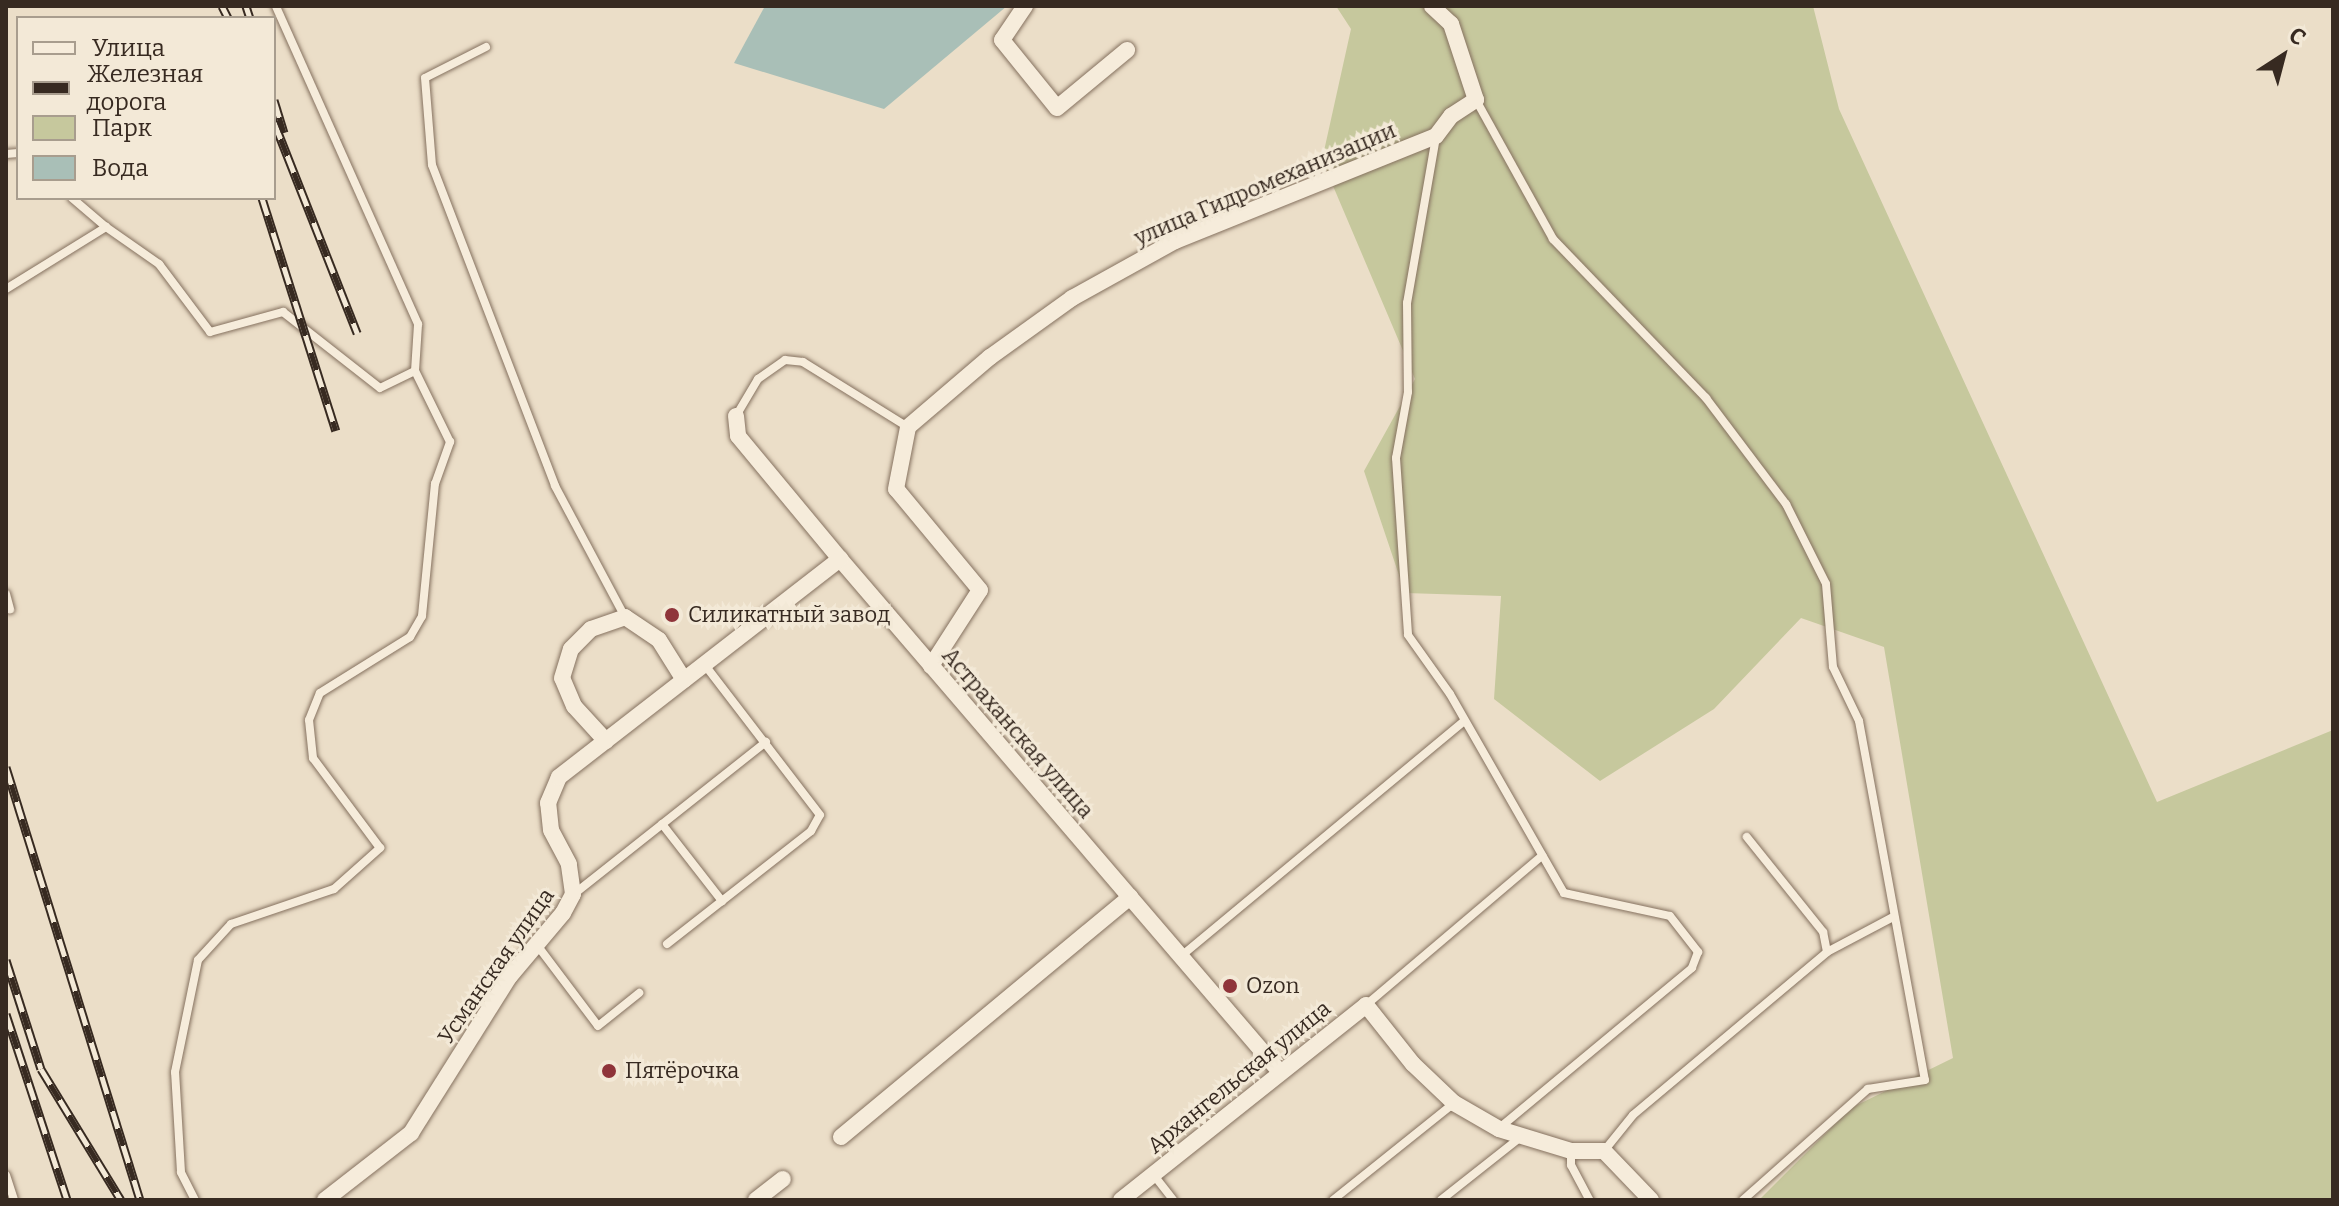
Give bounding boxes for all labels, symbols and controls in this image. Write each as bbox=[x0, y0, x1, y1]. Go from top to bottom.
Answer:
legend bbox=[16, 16, 276, 200]
north arrow bbox=[2243, 16, 2323, 96]
text: С bbox=[2284, 21, 2311, 51]
text: Улица bbox=[92, 34, 165, 62]
text: Железная дорога bbox=[86, 60, 203, 116]
text: Парк bbox=[92, 114, 152, 142]
street label: улица Гидромеханизации bbox=[1130, 117, 1400, 251]
text: Вода bbox=[92, 154, 148, 182]
place label: Силикатный завод bbox=[688, 602, 890, 628]
marker: Силикатный завод bbox=[663, 606, 681, 624]
street label: Астраханская улица bbox=[937, 642, 1099, 824]
street label: Усманская улица bbox=[432, 883, 560, 1049]
place label: Ozon bbox=[1246, 973, 1300, 999]
marker: Ozon bbox=[1221, 977, 1239, 995]
street label: Архангельская улица bbox=[1142, 995, 1336, 1159]
place label: Пятёрочка bbox=[625, 1058, 739, 1084]
marker: Пятёрочка bbox=[600, 1062, 618, 1080]

